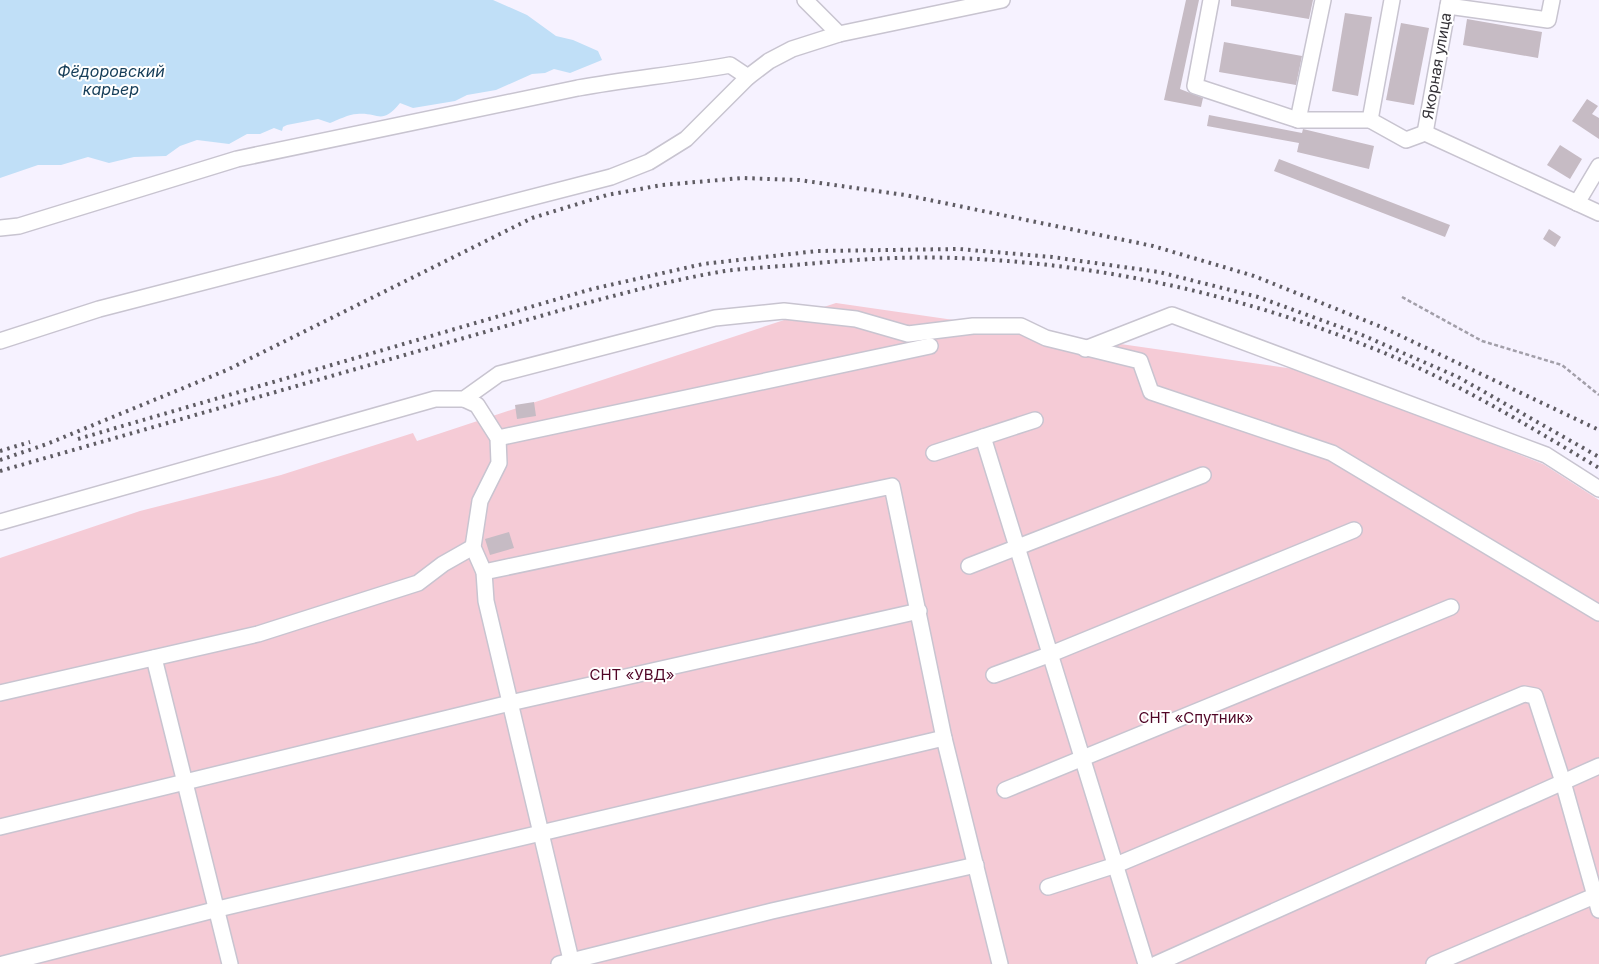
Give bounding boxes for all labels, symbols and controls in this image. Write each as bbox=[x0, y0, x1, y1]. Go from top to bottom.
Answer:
street label: Якорная улица bbox=[1418, 11, 1455, 121]
water label: Фёдоровский карьер bbox=[57, 61, 165, 99]
park label: СНТ «УВД» bbox=[589, 665, 675, 684]
park label: СНТ «Спутник» bbox=[1139, 708, 1253, 727]

